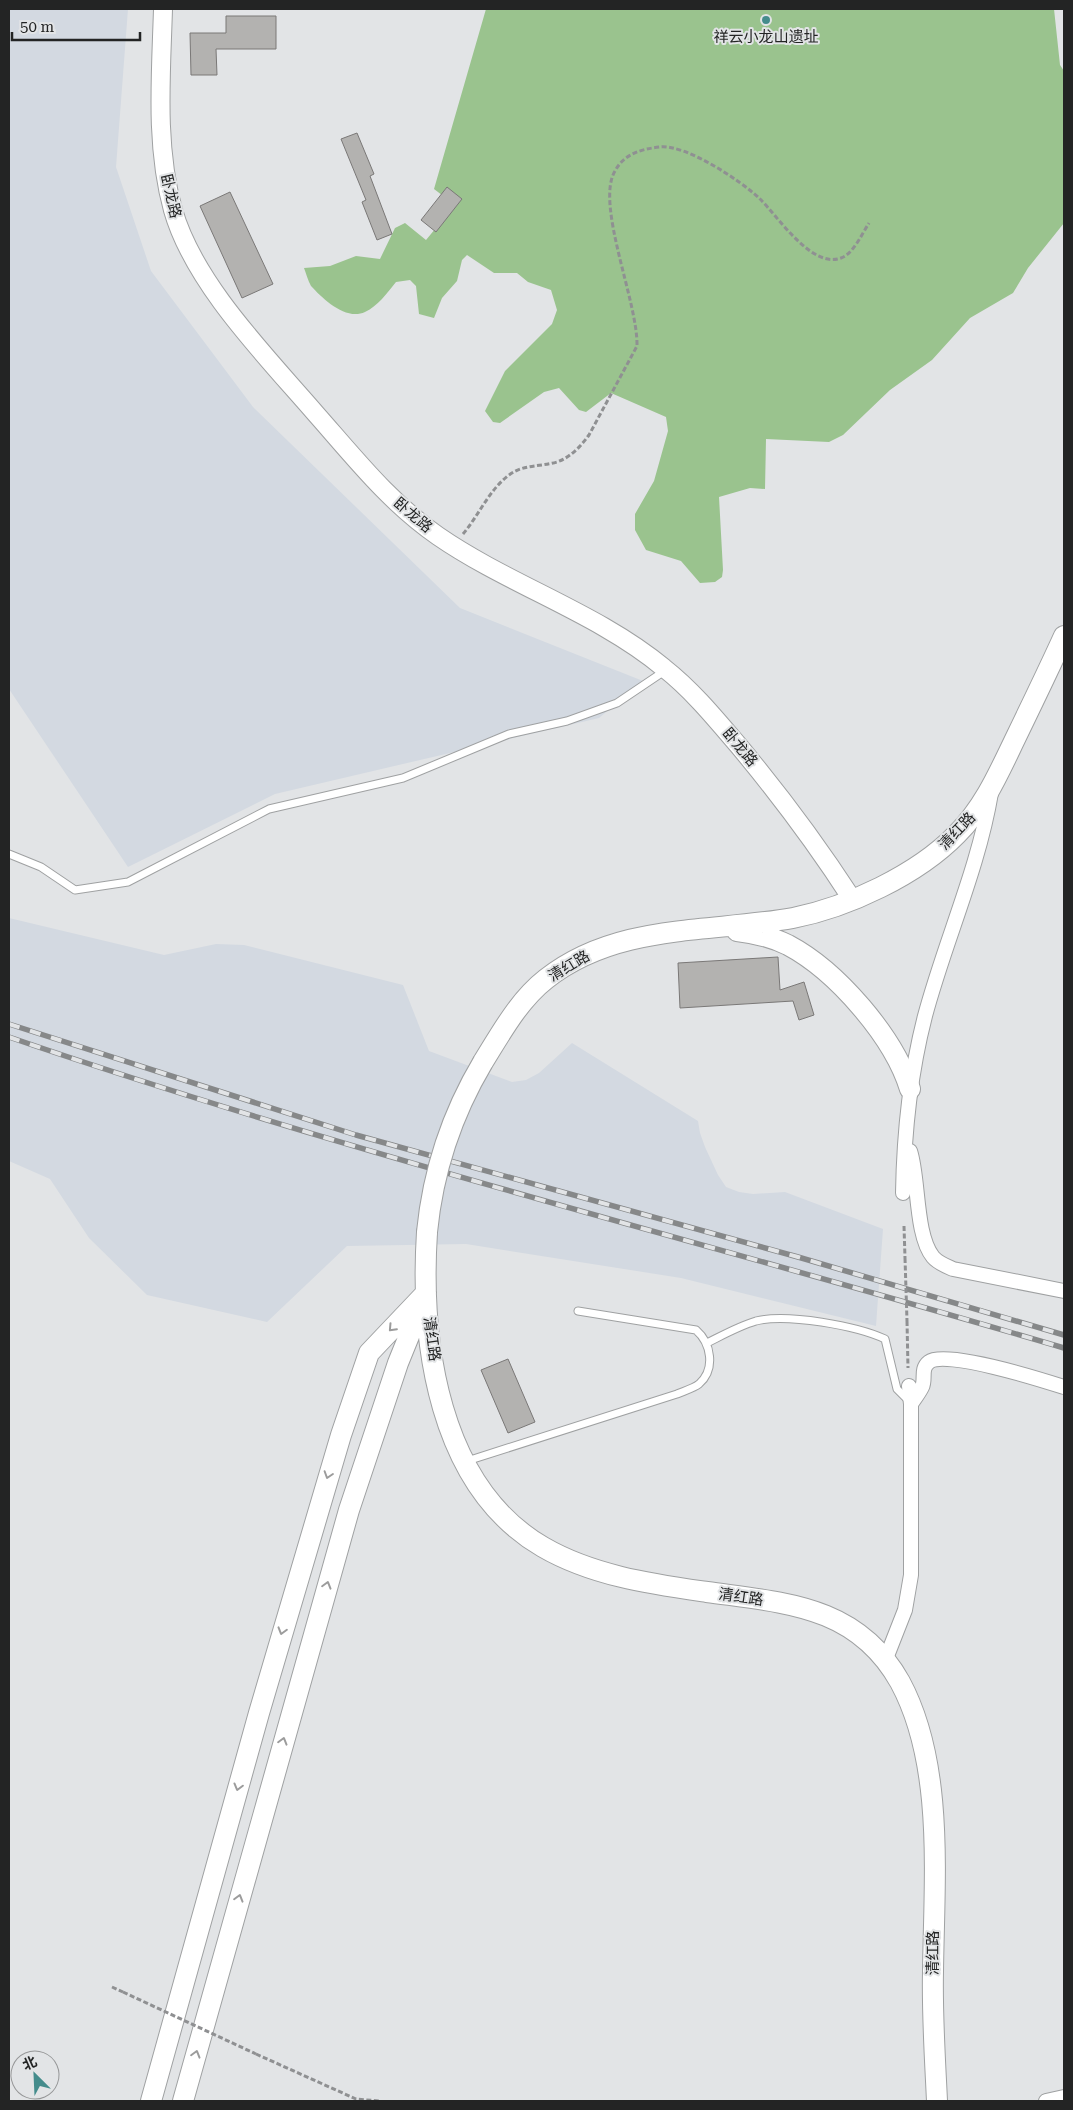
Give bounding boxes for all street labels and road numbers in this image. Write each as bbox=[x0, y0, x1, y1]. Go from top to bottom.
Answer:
street label: 卧龙路 bbox=[157, 172, 185, 220]
street label: 卧龙路 bbox=[390, 494, 436, 536]
street label: 卧龙路 bbox=[719, 724, 761, 770]
street label: 清红路 bbox=[935, 809, 979, 853]
street label: 清红路 bbox=[545, 947, 593, 985]
street label: 清红路 bbox=[420, 1315, 444, 1363]
street label: 清红路 bbox=[717, 1585, 765, 1609]
street label: 清红路 bbox=[924, 1930, 942, 1976]

